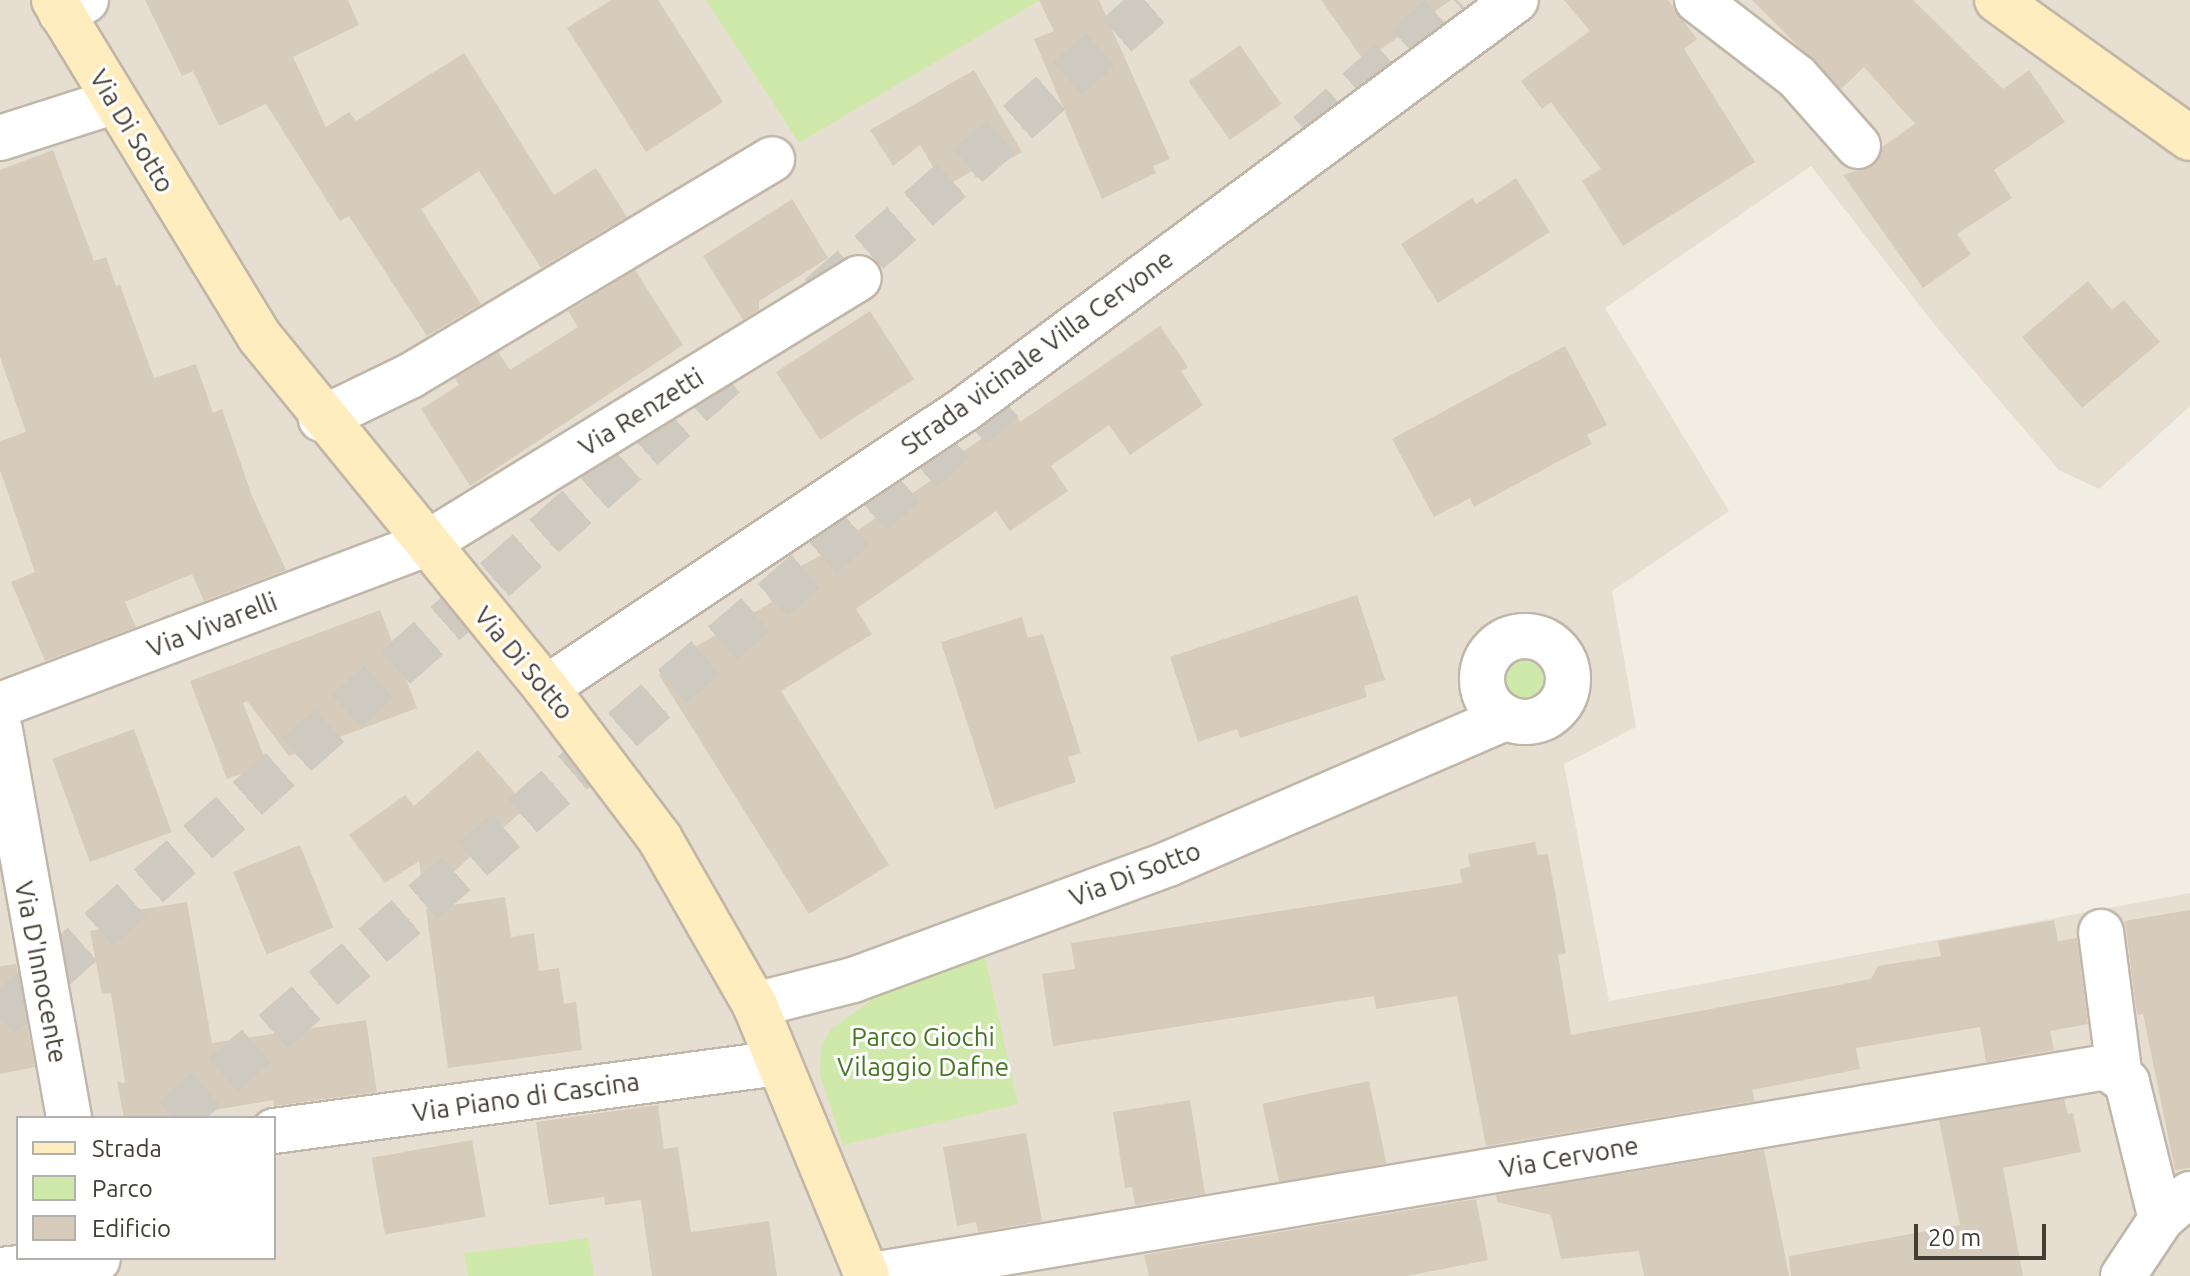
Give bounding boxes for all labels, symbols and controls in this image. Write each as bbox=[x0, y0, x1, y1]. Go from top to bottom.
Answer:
street label: Via Di Sotto bbox=[83, 64, 181, 198]
street label: Strada vicinale Villa Cervone bbox=[895, 243, 1179, 461]
street label: Via Renzetti bbox=[573, 361, 709, 463]
street label: Via Vivarelli bbox=[143, 586, 281, 664]
street label: Via Di Sotto bbox=[468, 600, 580, 726]
street label: Via Di Sotto bbox=[1065, 835, 1205, 913]
street label: Via D'Innocente bbox=[8, 878, 74, 1066]
park label: Parco Giochi Vilaggio Dafne bbox=[837, 1021, 1009, 1082]
street label: Via Piano di Cascina bbox=[410, 1066, 642, 1128]
legend bbox=[16, 1116, 276, 1260]
street label: Via Cervone bbox=[1497, 1129, 1641, 1185]
text: Strada bbox=[92, 1135, 162, 1162]
text: Parco bbox=[92, 1175, 153, 1202]
scale bar bbox=[1918, 1208, 2050, 1258]
text: Edificio bbox=[92, 1215, 171, 1242]
text: 20 m bbox=[1928, 1224, 1981, 1251]

